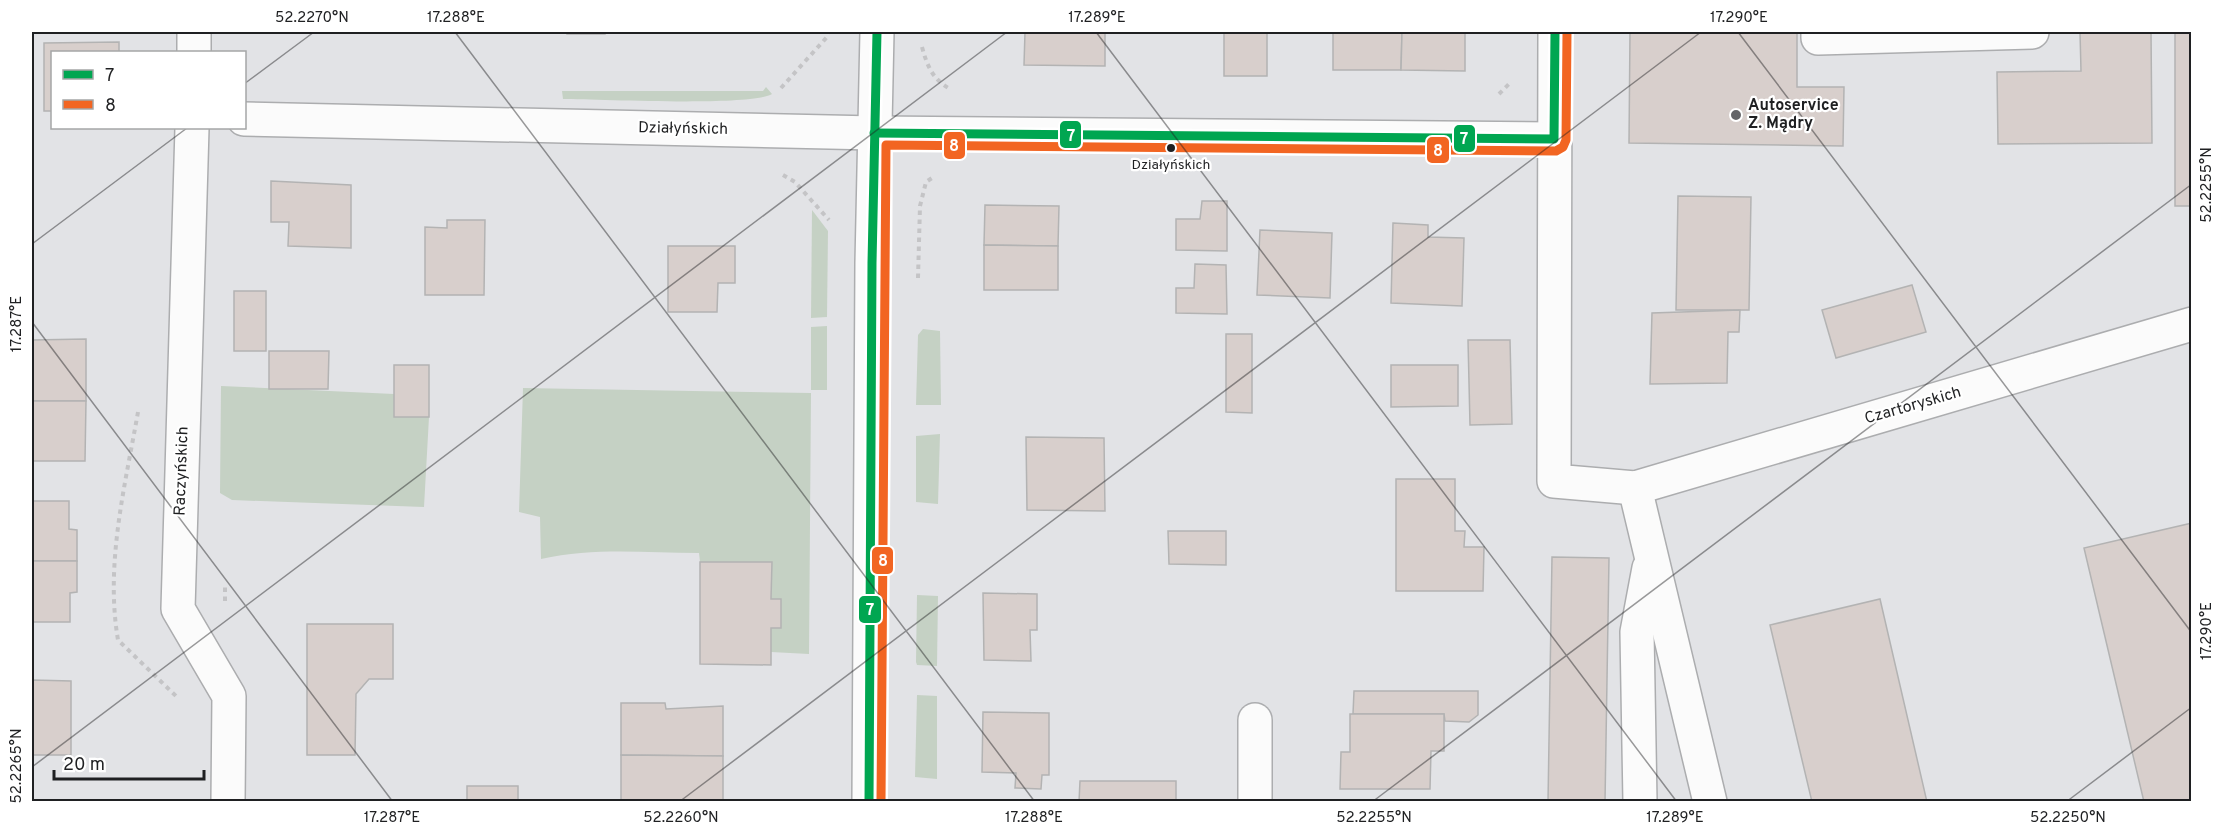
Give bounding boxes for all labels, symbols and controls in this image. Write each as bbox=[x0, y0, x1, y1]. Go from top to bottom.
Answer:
text: 52.2270°N bbox=[275, 9, 349, 28]
text: 17.288°E bbox=[427, 9, 485, 28]
text: 17.289°E bbox=[1068, 9, 1126, 28]
text: 17.290°E bbox=[1710, 9, 1768, 28]
legend bbox=[51, 51, 246, 129]
text: 7 bbox=[105, 65, 114, 88]
text: 8 bbox=[105, 95, 116, 118]
place label: Autoservice Z. Mądry bbox=[1748, 96, 1839, 134]
marker: Autoservice Z. Mądry bbox=[1729, 108, 1743, 122]
street label: Działyńskich bbox=[638, 118, 728, 140]
line badge: 7 bbox=[1059, 120, 1082, 149]
line badge: 7 bbox=[1453, 124, 1476, 153]
text: 7 bbox=[1067, 127, 1075, 147]
text: 7 bbox=[1460, 130, 1468, 150]
line badge: 8 bbox=[943, 131, 966, 160]
line badge: 8 bbox=[1426, 136, 1450, 164]
text: 8 bbox=[949, 137, 959, 157]
marker: Działyńskich bbox=[1165, 142, 1177, 154]
text: 8 bbox=[1433, 142, 1443, 162]
text: 52.2255°N bbox=[2198, 147, 2217, 223]
place label: Działyńskich bbox=[1132, 157, 1210, 174]
text: 17.287°E bbox=[8, 296, 27, 352]
street label: Czartoryskich bbox=[1862, 383, 1964, 429]
street label: Raczyńskich bbox=[170, 426, 194, 516]
line badge: 8 bbox=[871, 546, 894, 575]
text: 8 bbox=[878, 552, 888, 572]
line badge: 7 bbox=[858, 595, 882, 624]
text: 7 bbox=[866, 601, 874, 621]
text: 17.290°E bbox=[2198, 602, 2217, 660]
text: 52.2265°N bbox=[8, 728, 27, 804]
scale bar bbox=[54, 743, 204, 781]
text: 20 m bbox=[63, 754, 105, 777]
text: 17.287°E bbox=[364, 809, 420, 828]
text: 52.2260°N bbox=[643, 809, 719, 828]
text: 17.288°E bbox=[1005, 809, 1063, 828]
text: 52.2255°N bbox=[1336, 809, 1412, 828]
text: 17.289°E bbox=[1646, 809, 1704, 828]
text: 52.2250°N bbox=[2030, 809, 2106, 828]

